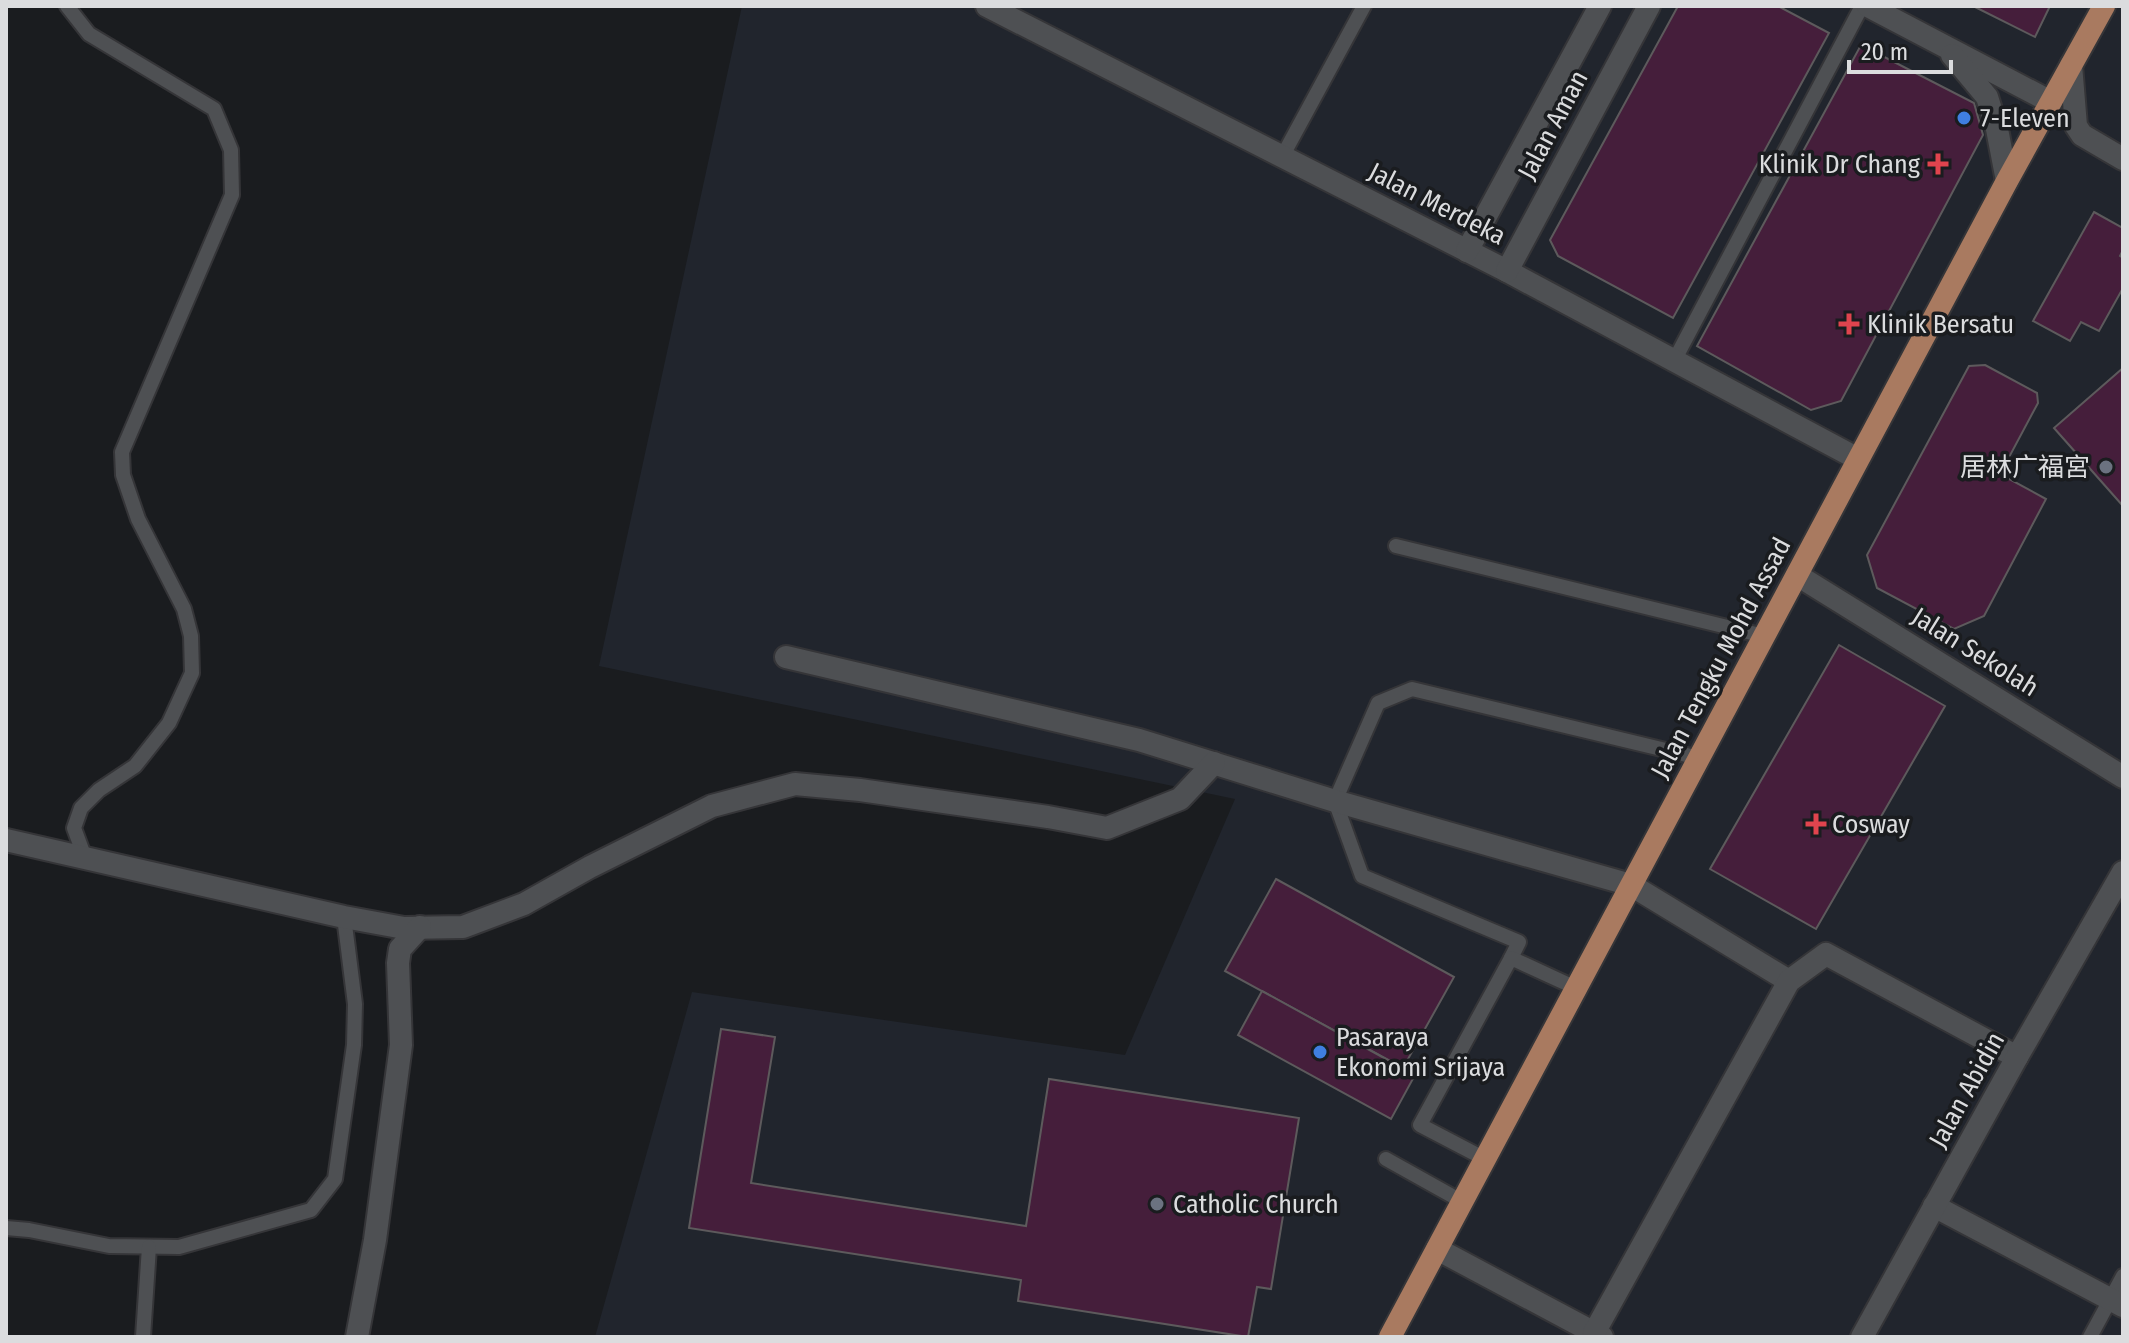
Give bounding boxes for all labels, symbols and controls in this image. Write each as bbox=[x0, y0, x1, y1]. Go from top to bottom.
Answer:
scale bar bbox=[1849, 24, 1951, 74]
text: 20 m bbox=[1861, 38, 1908, 66]
street label: Jalan Aman bbox=[1511, 65, 1595, 185]
place label: 7-Eleven bbox=[1980, 103, 2070, 134]
marker: 7-Eleven bbox=[1955, 109, 1973, 127]
place label: Klinik Dr Chang bbox=[1759, 149, 1921, 180]
marker: Klinik Dr Chang bbox=[1927, 153, 1949, 175]
street label: Jalan Merdeka bbox=[1363, 156, 1511, 252]
place label: Klinik Bersatu bbox=[1867, 309, 2014, 340]
marker: Klinik Bersatu bbox=[1838, 313, 1860, 335]
place label: 居林广福宮 bbox=[1960, 452, 2090, 483]
marker: 居林广福宮 bbox=[2097, 458, 2115, 476]
street label: Jalan Tengku Mohd Assad bbox=[1644, 532, 1798, 784]
street label: Jalan Sekolah bbox=[1906, 601, 2044, 703]
place label: Cosway bbox=[1832, 809, 1910, 840]
marker: Cosway bbox=[1807, 815, 1825, 833]
place label: Pasaraya Ekonomi Srijaya bbox=[1336, 1022, 1505, 1083]
street label: Jalan Abidin bbox=[1923, 1027, 2011, 1153]
marker: Pasaraya Ekonomi Srijaya bbox=[1311, 1043, 1329, 1061]
place label: Catholic Church bbox=[1173, 1189, 1339, 1220]
marker: Catholic Church bbox=[1148, 1195, 1166, 1213]

